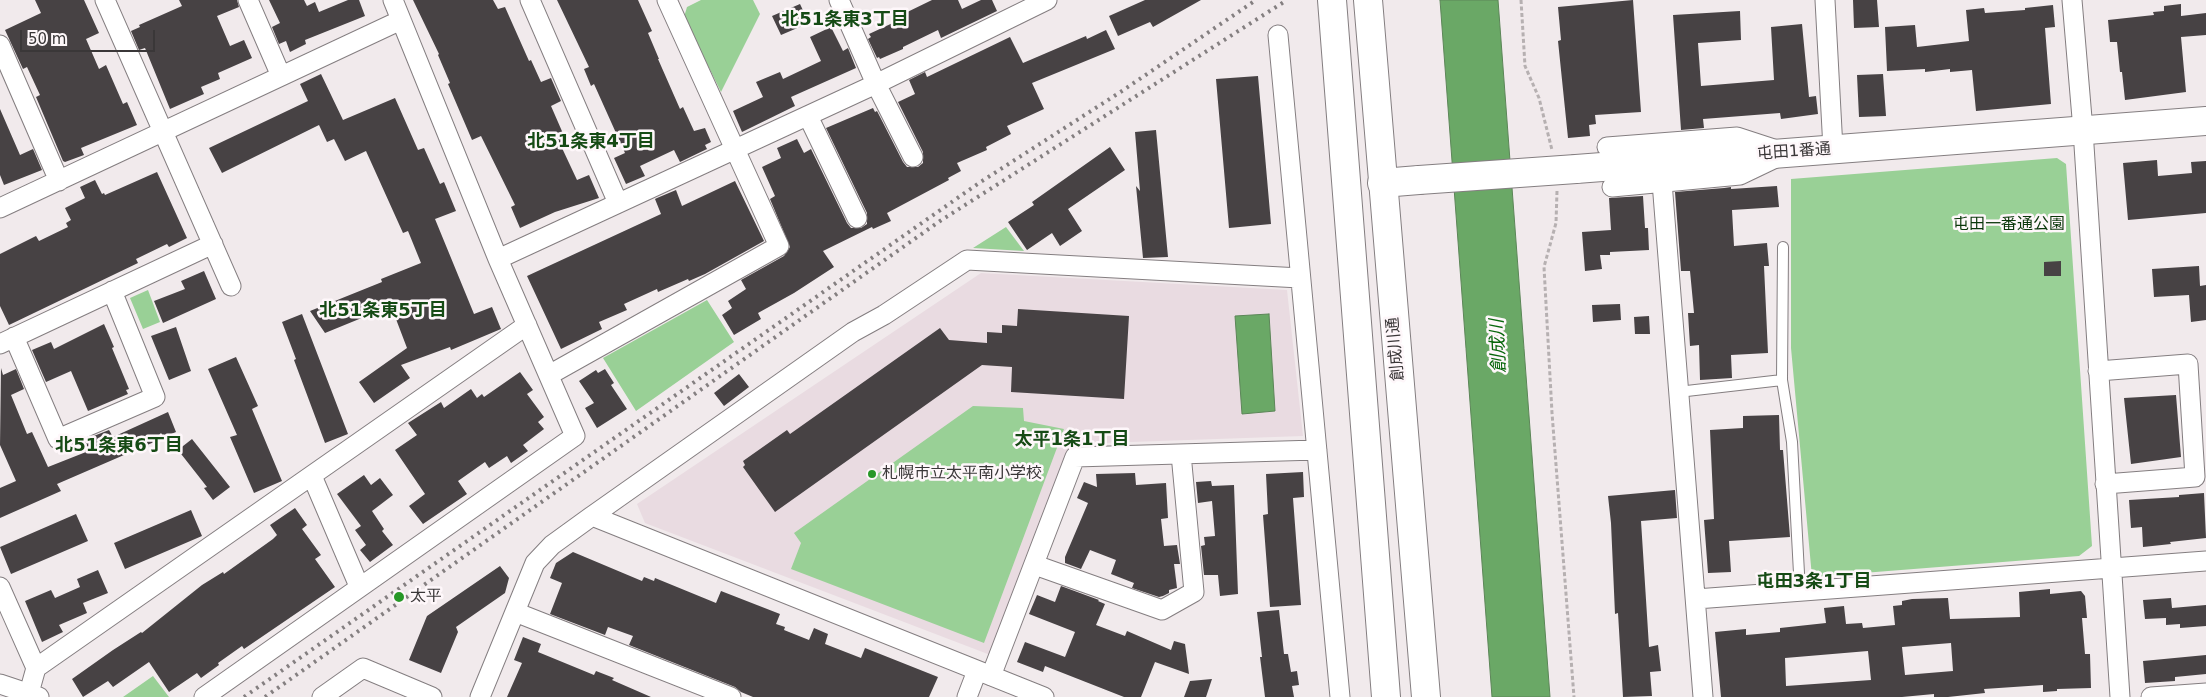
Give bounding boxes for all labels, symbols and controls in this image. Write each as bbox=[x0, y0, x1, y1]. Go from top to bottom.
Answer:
district label: 北51条東3丁目 bbox=[781, 9, 909, 31]
scale bar bbox=[22, 20, 158, 52]
text: 50 m bbox=[28, 30, 66, 48]
district label: 北51条東4丁目 bbox=[527, 131, 655, 153]
street label: 屯田1番通 bbox=[1756, 140, 1832, 164]
park label: 屯田一番通公園 bbox=[1953, 215, 2065, 235]
district label: 北51条東5丁目 bbox=[319, 300, 447, 322]
street label: 創成川通 bbox=[1384, 316, 1408, 382]
water label: 創成川 bbox=[1487, 318, 1511, 374]
district label: 太平1条1丁目 bbox=[1014, 429, 1130, 451]
district label: 北51条東6丁目 bbox=[55, 435, 183, 457]
place label: 札幌市立太平南小学校 bbox=[882, 464, 1042, 484]
marker: 札幌市立太平南小学校 bbox=[866, 468, 878, 480]
district label: 屯田3条1丁目 bbox=[1756, 571, 1872, 593]
place label: 太平 bbox=[410, 587, 442, 607]
marker: 太平 bbox=[392, 590, 406, 604]

